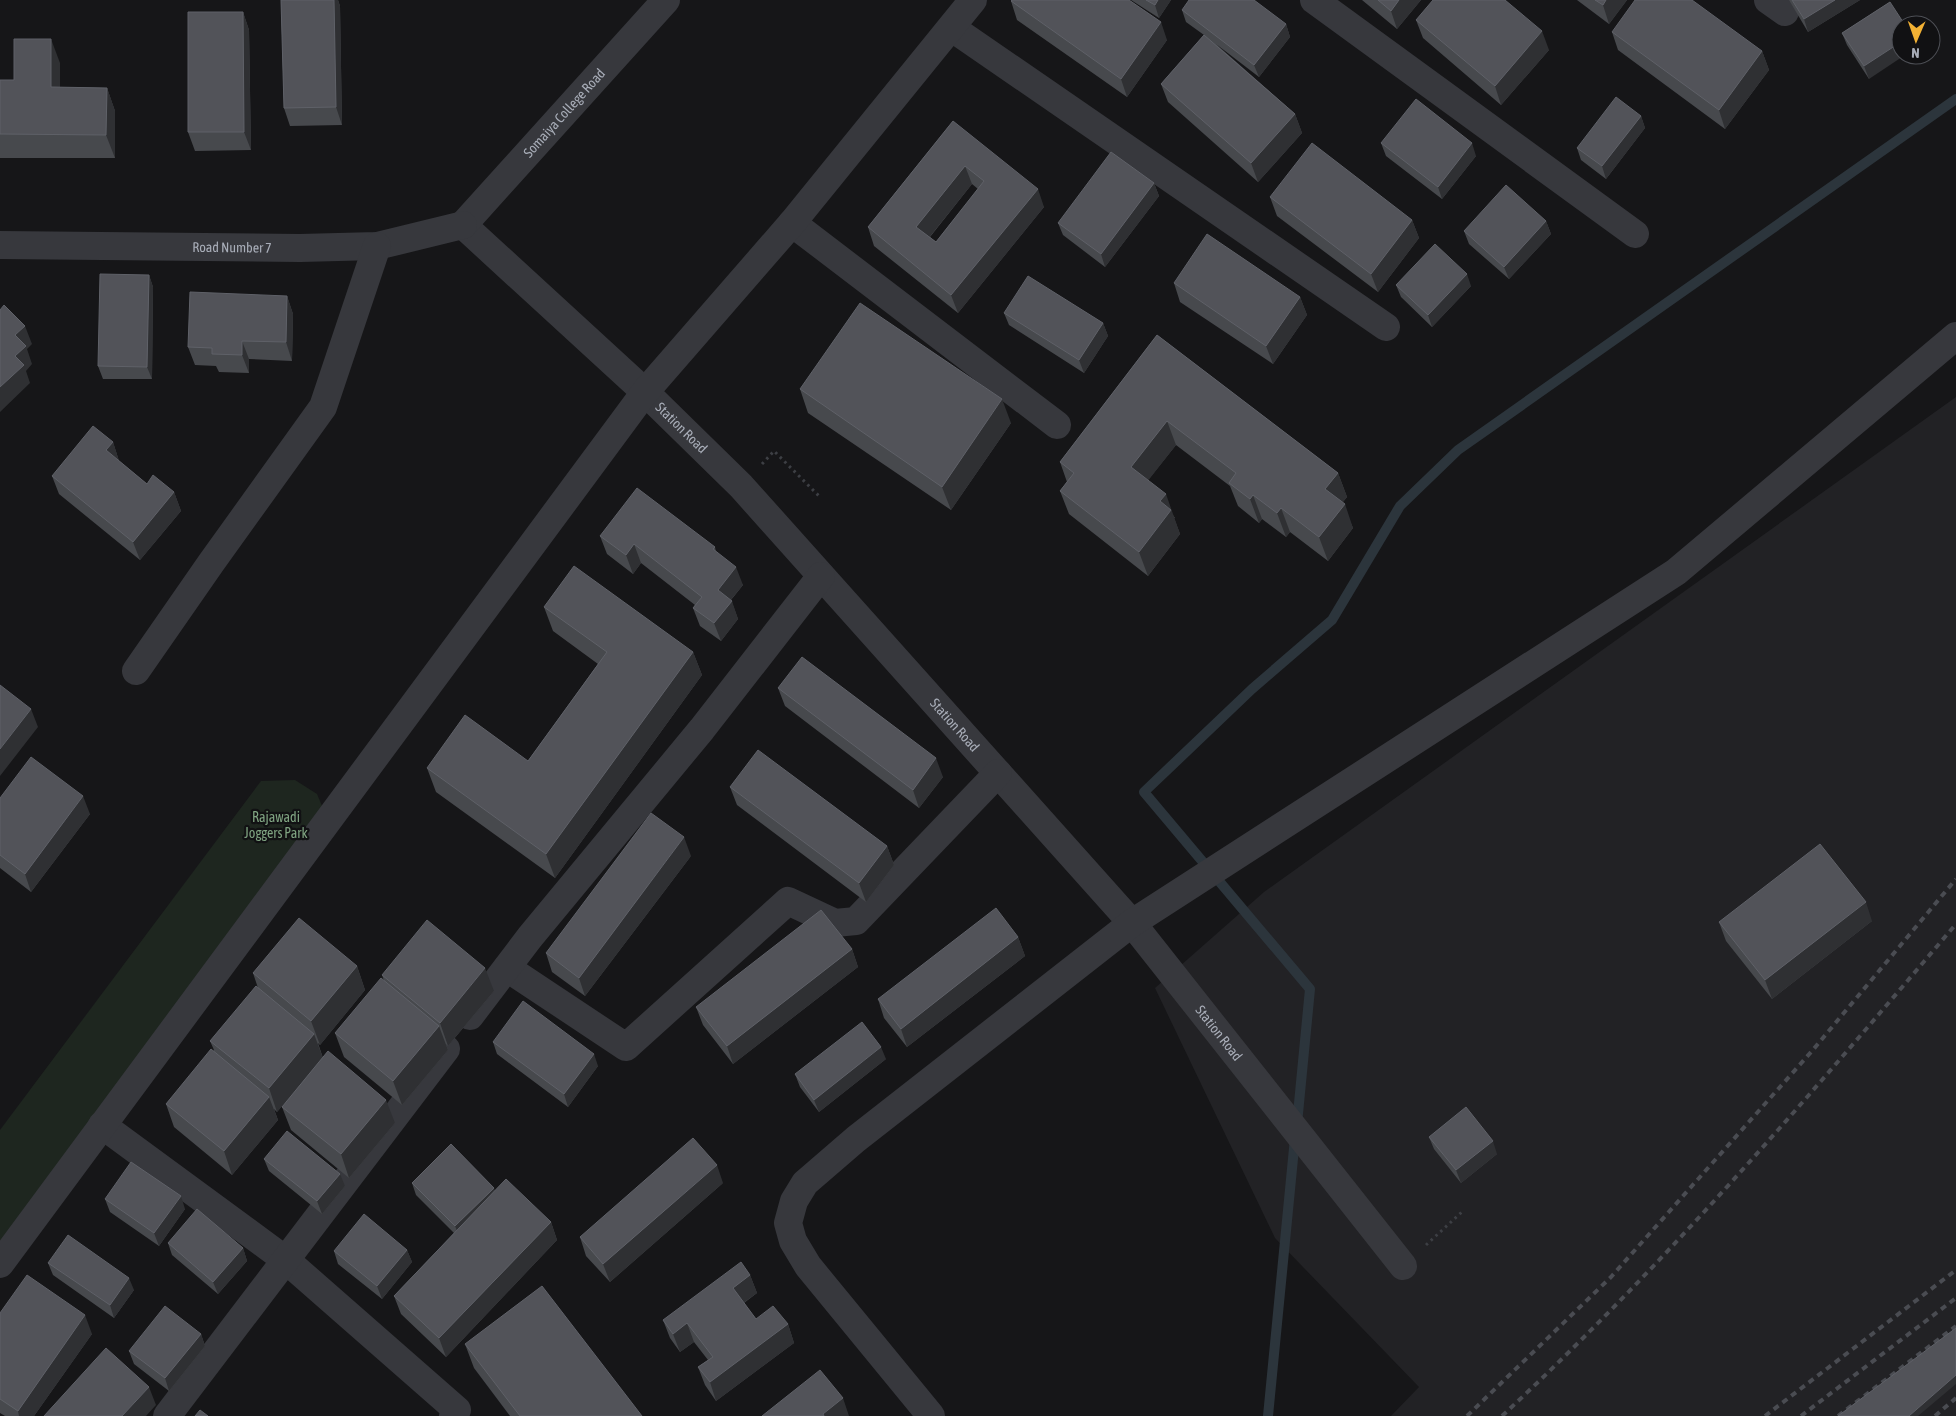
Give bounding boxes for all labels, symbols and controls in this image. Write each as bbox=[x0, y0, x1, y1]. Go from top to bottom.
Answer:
north arrow bbox=[1891, 15, 1941, 65]
text: N bbox=[1911, 45, 1920, 61]
street label: Somaiya College Road bbox=[520, 65, 608, 160]
street label: Road Number 7 bbox=[192, 239, 272, 256]
street label: Station Road bbox=[652, 399, 711, 456]
street label: Station Road bbox=[927, 695, 983, 755]
park label: Rajawadi Joggers Park bbox=[244, 809, 308, 841]
street label: Station Road bbox=[1192, 1002, 1246, 1064]

